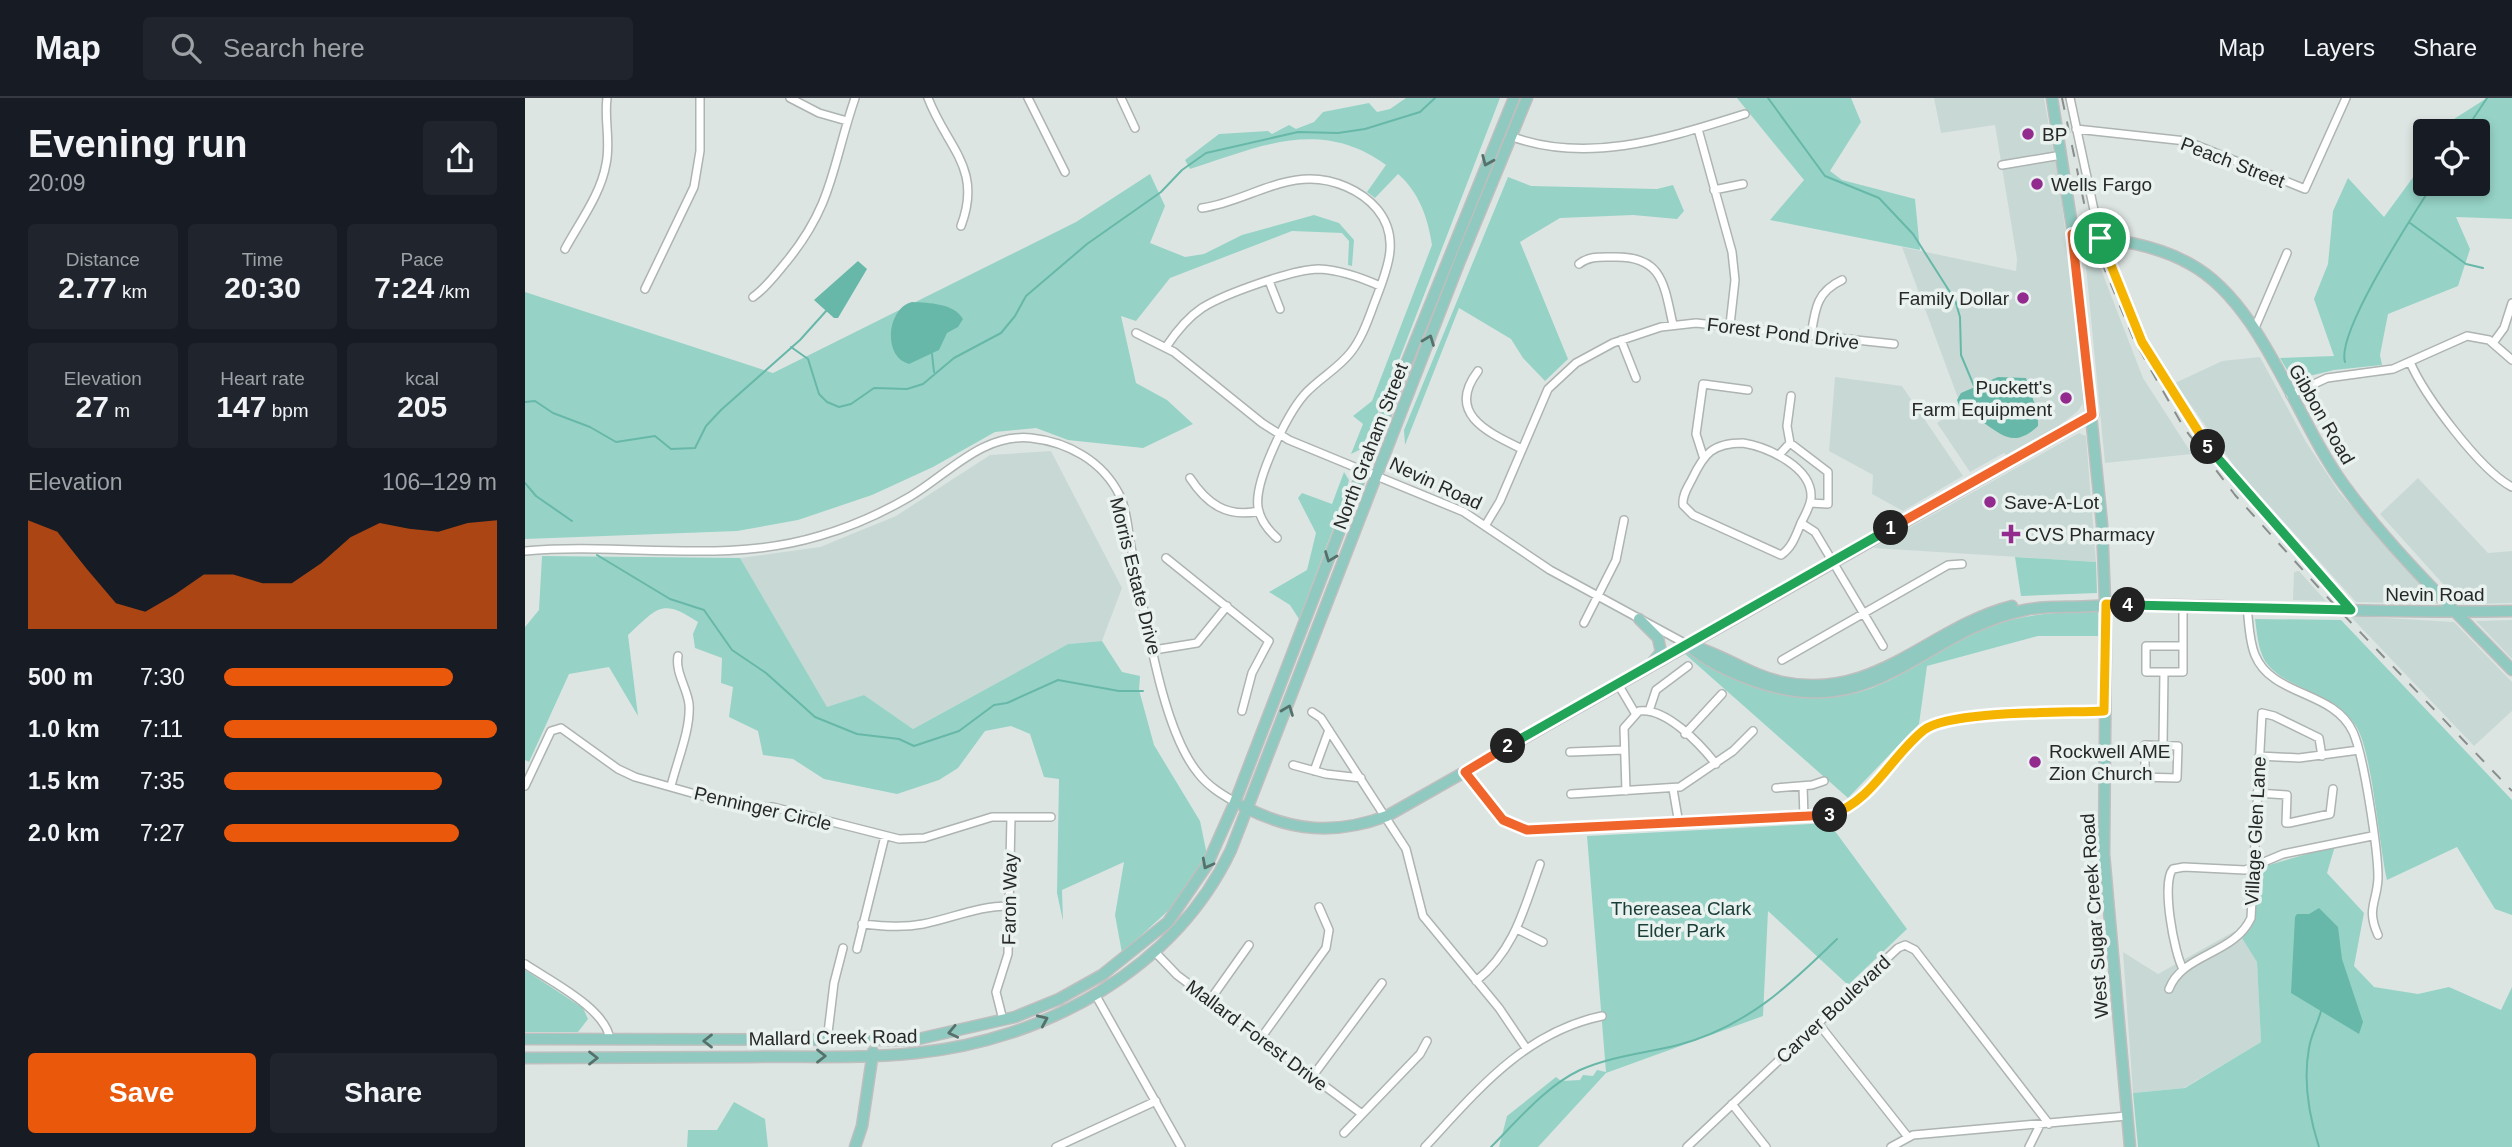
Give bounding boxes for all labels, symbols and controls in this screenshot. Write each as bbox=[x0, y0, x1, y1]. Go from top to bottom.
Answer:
search box bbox=[143, 17, 633, 80]
text: Map bbox=[35, 29, 101, 66]
icon: search bbox=[167, 29, 205, 67]
text: Search here bbox=[223, 33, 365, 63]
text: Map bbox=[2218, 34, 2265, 61]
text: Layers bbox=[2303, 34, 2375, 61]
text: Share bbox=[2413, 34, 2477, 61]
map controls bbox=[2413, 119, 2490, 196]
button: locate bbox=[2413, 119, 2490, 196]
button: share bbox=[423, 121, 497, 195]
text: Evening run bbox=[28, 123, 248, 165]
place label: BP bbox=[2042, 124, 2067, 145]
marker: BP bbox=[2020, 126, 2036, 142]
street label: Peach Street bbox=[2178, 133, 2289, 192]
one-way arrow bbox=[1481, 153, 1495, 166]
text: 20:09 bbox=[28, 170, 86, 196]
place label: Wells Fargo bbox=[2051, 174, 2152, 195]
marker: Wells Fargo bbox=[2029, 176, 2045, 192]
pin bbox=[2070, 208, 2130, 268]
icon: arrive bbox=[2081, 219, 2119, 257]
text: Distance bbox=[66, 249, 140, 270]
text: Time bbox=[242, 249, 283, 270]
text: Pace bbox=[401, 249, 444, 270]
text: 2.77 bbox=[58, 271, 117, 304]
text: 20:30 bbox=[224, 271, 301, 304]
text: 7:24 bbox=[374, 271, 434, 304]
text: km bbox=[117, 281, 147, 302]
text: /km bbox=[434, 281, 470, 302]
place label: Family Dollar bbox=[1898, 288, 2010, 309]
marker: Family Dollar bbox=[2015, 290, 2031, 306]
street label: Forest Pond Drive bbox=[1706, 314, 1860, 353]
one-way arrow bbox=[1421, 334, 1435, 347]
street label: North Graham Street bbox=[1329, 359, 1412, 532]
street label: Gibbon Road bbox=[2284, 361, 2359, 468]
text: Elevation bbox=[64, 368, 142, 389]
text: Heart rate bbox=[220, 368, 305, 389]
text: kcal bbox=[405, 368, 439, 389]
place label: Puckett's Farm Equipment bbox=[1912, 377, 2053, 420]
text: 27 bbox=[76, 390, 109, 423]
text: 147 bbox=[216, 390, 266, 423]
text: 205 bbox=[397, 390, 447, 423]
marker: Puckett's Farm Equipment bbox=[2058, 390, 2074, 406]
text: m bbox=[109, 400, 130, 421]
text: bpm bbox=[266, 400, 309, 421]
pin: 5 bbox=[2191, 430, 2225, 464]
text: 5 bbox=[2202, 436, 2213, 457]
street label: Nevin Road bbox=[1386, 453, 1485, 514]
text: Elevation bbox=[28, 469, 123, 495]
text: 106–129 m bbox=[382, 469, 497, 495]
place label: Save-A-Lot bbox=[2004, 492, 2100, 513]
marker: Save-A-Lot bbox=[1982, 494, 1998, 510]
street label: Morris Estate Drive bbox=[1106, 495, 1165, 657]
pin: 1 bbox=[1873, 510, 1909, 546]
text: 1 bbox=[1885, 517, 1896, 538]
place label: CVS Pharmacy bbox=[2025, 524, 2155, 545]
marker: CVS Pharmacy bbox=[2003, 526, 2019, 542]
one-way arrow bbox=[1324, 550, 1338, 562]
street label: Nevin Road bbox=[2385, 584, 2485, 605]
pin: 4 bbox=[2111, 588, 2145, 622]
text: 4 bbox=[2122, 594, 2133, 615]
text: 500 m bbox=[28, 664, 93, 690]
text: 7:30 bbox=[140, 664, 185, 690]
one-way arrow bbox=[1279, 704, 1293, 716]
text: 1.0 km bbox=[28, 716, 100, 742]
text: 7:11 bbox=[140, 716, 183, 742]
pin: 2 bbox=[1490, 728, 1525, 764]
text: 2 bbox=[1502, 735, 1513, 756]
place label: Rockwell AME Zion Church bbox=[2049, 741, 2170, 784]
marker: Rockwell AME Zion Church bbox=[2027, 754, 2043, 770]
street label: Village Glen Lane bbox=[2241, 756, 2270, 906]
text: 1.5 km bbox=[28, 768, 100, 794]
text: 7:35 bbox=[140, 768, 185, 794]
street label: Penninger Circle bbox=[692, 782, 834, 835]
pin: 3 bbox=[1813, 798, 1847, 832]
text: 3 bbox=[1824, 804, 1835, 825]
street label: West Sugar Creek Road bbox=[2077, 813, 2112, 1019]
text: 2.0 km bbox=[28, 820, 100, 846]
text: 7:27 bbox=[140, 820, 185, 846]
street label: Faron Way bbox=[998, 852, 1021, 945]
one-way arrow bbox=[1202, 857, 1216, 869]
park label: Thereasea Clark Elder Park bbox=[1611, 898, 1752, 941]
street label: Carver Boulevard bbox=[1772, 951, 1895, 1067]
street label: Mallard Forest Drive bbox=[1182, 976, 1331, 1095]
one-way arrow bbox=[1036, 1014, 1049, 1028]
one-way arrow bbox=[947, 1024, 959, 1039]
street label: Mallard Creek Road bbox=[748, 1026, 918, 1049]
one-way arrow bbox=[702, 1033, 712, 1049]
one-way arrow bbox=[816, 1048, 826, 1064]
one-way arrow bbox=[588, 1050, 599, 1066]
button: Save bbox=[28, 1053, 256, 1133]
button: Share bbox=[270, 1053, 497, 1133]

